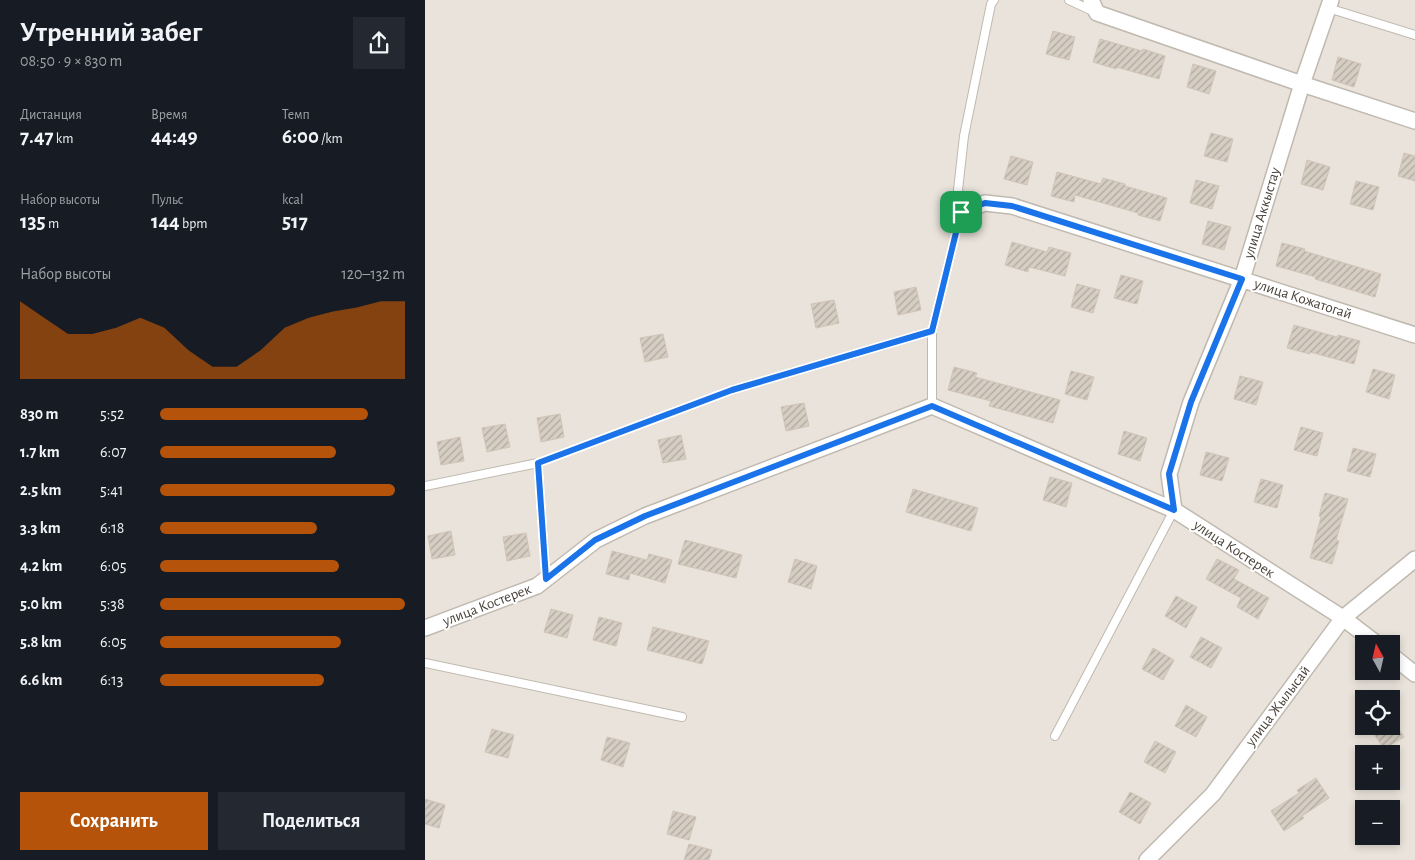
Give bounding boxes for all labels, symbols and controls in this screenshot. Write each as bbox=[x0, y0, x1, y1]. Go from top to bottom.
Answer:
button: share bbox=[353, 17, 405, 69]
text: Утренний забег bbox=[20, 19, 202, 47]
text: 08:50 · 9 × 830 m bbox=[20, 53, 122, 69]
text: Дистанция bbox=[20, 108, 82, 122]
text: Время bbox=[151, 108, 187, 122]
text: Темп bbox=[282, 108, 310, 122]
text: 7.47 bbox=[20, 126, 54, 147]
text: 44:49 bbox=[151, 126, 198, 147]
text: 6:00 bbox=[282, 126, 319, 147]
text: km bbox=[54, 132, 73, 146]
text: /km bbox=[319, 132, 343, 146]
street label: улица Аккыстау bbox=[1241, 165, 1283, 261]
pin bbox=[940, 191, 982, 233]
text: Набор высоты bbox=[20, 193, 100, 207]
text: Пульс bbox=[151, 193, 184, 207]
text: kcal bbox=[282, 193, 303, 207]
icon: arrive bbox=[947, 198, 975, 226]
text: 135 bbox=[20, 211, 46, 232]
text: 144 bbox=[151, 211, 180, 232]
text: 517 bbox=[282, 211, 308, 232]
text: m bbox=[46, 217, 59, 231]
text: bpm bbox=[180, 217, 207, 231]
text: Набор высоты bbox=[20, 266, 111, 282]
text: 120–132 m bbox=[341, 266, 405, 282]
street label: улица Кожатогай bbox=[1251, 276, 1354, 322]
text: 830 m bbox=[20, 406, 58, 422]
text: 5:52 bbox=[100, 406, 124, 422]
text: 1.7 km bbox=[20, 444, 60, 460]
text: 6:07 bbox=[100, 444, 126, 460]
text: 2.5 km bbox=[20, 482, 61, 498]
text: 5:41 bbox=[100, 482, 124, 498]
street label: улица Костерек bbox=[1190, 517, 1277, 581]
text: 3.3 km bbox=[20, 520, 61, 536]
text: 6:18 bbox=[100, 520, 124, 536]
text: 4.2 km bbox=[20, 558, 63, 574]
text: 6:05 bbox=[100, 558, 126, 574]
street label: улица Костерек bbox=[440, 581, 533, 629]
text: 5.0 km bbox=[20, 596, 62, 612]
text: 5:38 bbox=[100, 596, 125, 612]
text: 5.8 km bbox=[20, 634, 62, 650]
text: 6:05 bbox=[100, 634, 126, 650]
north arrow bbox=[1355, 635, 1400, 680]
map controls bbox=[1355, 635, 1400, 845]
street label: улица Жылысай bbox=[1242, 663, 1313, 750]
text: 6.6 km bbox=[20, 672, 62, 688]
text: 6:13 bbox=[100, 672, 123, 688]
button: locate bbox=[1355, 690, 1400, 735]
button: + bbox=[1355, 745, 1400, 790]
button: Сохранить bbox=[20, 792, 208, 850]
button: Поделиться bbox=[218, 792, 405, 850]
button: − bbox=[1355, 800, 1400, 845]

